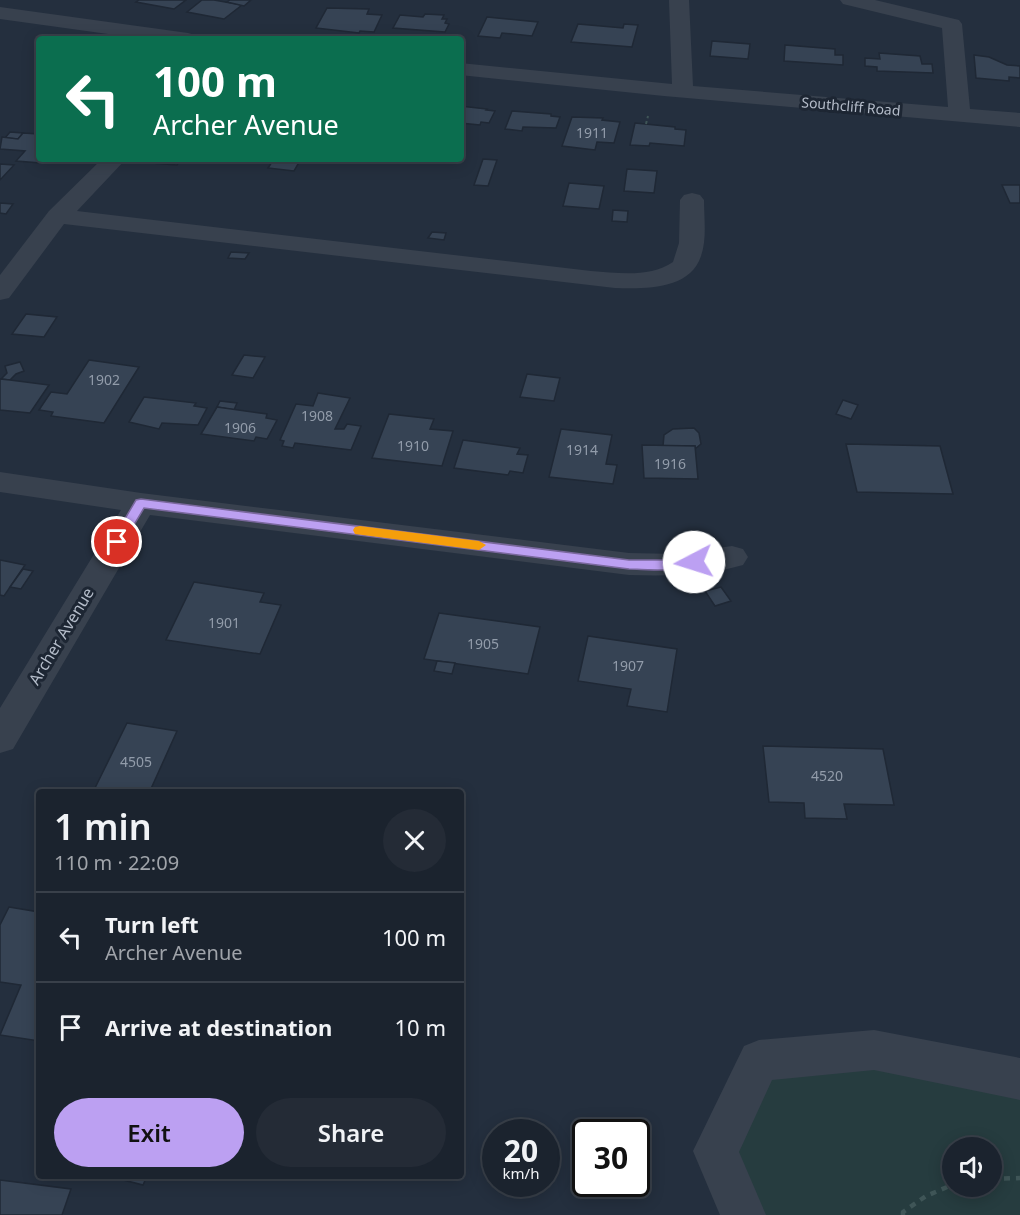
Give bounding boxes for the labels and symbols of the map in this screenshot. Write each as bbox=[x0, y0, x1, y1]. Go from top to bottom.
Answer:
street label: Southcliff Road bbox=[801, 92, 901, 120]
house number: 1911 bbox=[576, 123, 608, 142]
house number: 1902 bbox=[88, 370, 120, 389]
house number: 1908 bbox=[301, 406, 333, 425]
house number: 1906 bbox=[224, 418, 256, 437]
house number: 1910 bbox=[397, 436, 429, 455]
house number: 1914 bbox=[566, 440, 598, 459]
house number: 1916 bbox=[654, 454, 686, 473]
pin bbox=[91, 516, 142, 567]
position arrow bbox=[662, 530, 726, 594]
street label: Archer Avenue bbox=[23, 583, 99, 689]
house number: 1901 bbox=[208, 613, 240, 632]
house number: 1905 bbox=[467, 634, 499, 653]
house number: 1907 bbox=[612, 656, 644, 675]
house number: 4505 bbox=[120, 752, 152, 771]
house number: 4520 bbox=[811, 766, 843, 785]
speed limit sign: 30 bbox=[572, 1119, 650, 1197]

